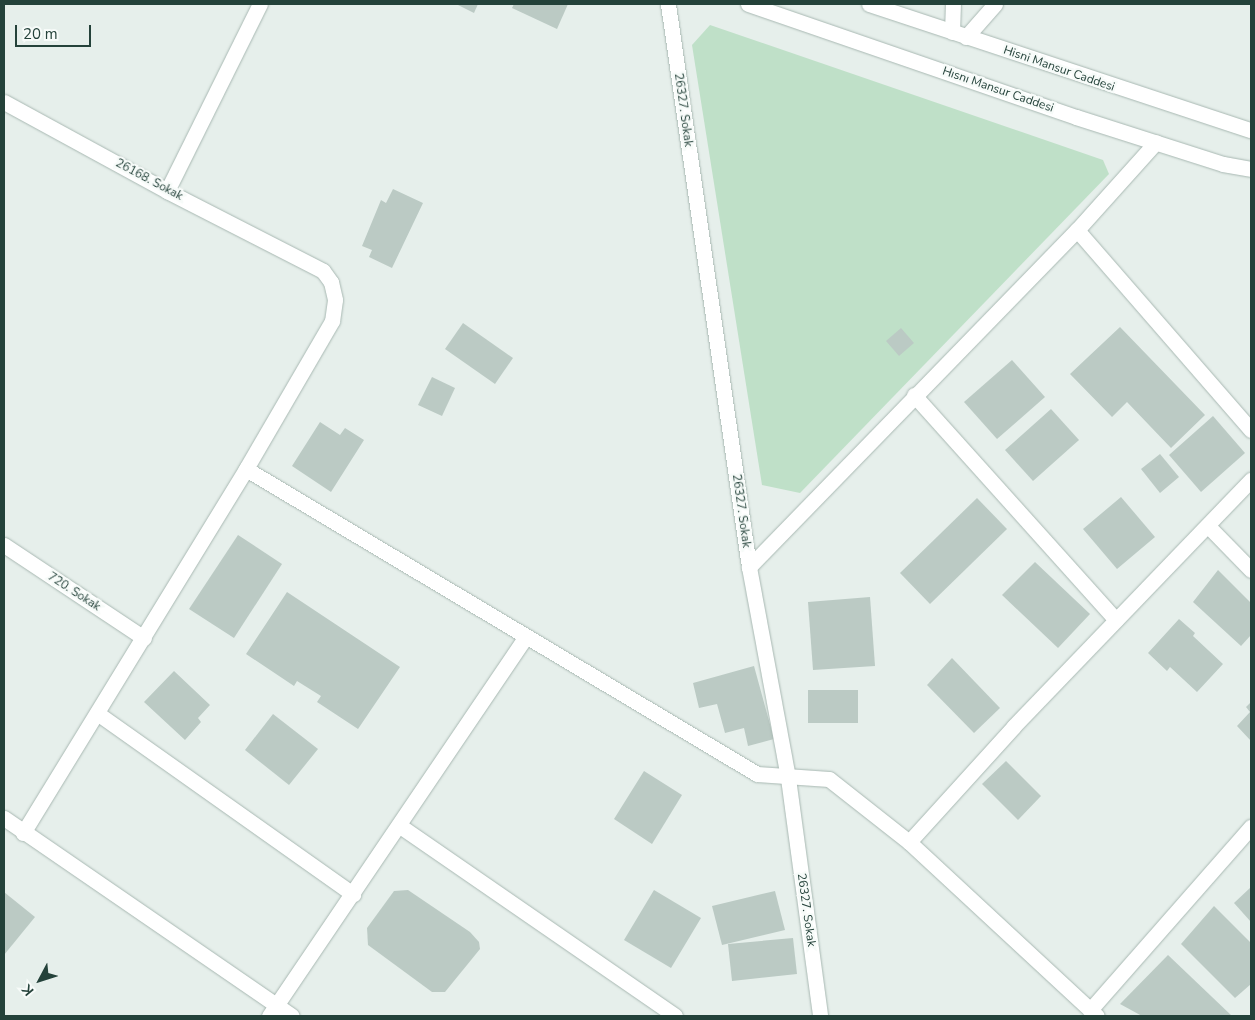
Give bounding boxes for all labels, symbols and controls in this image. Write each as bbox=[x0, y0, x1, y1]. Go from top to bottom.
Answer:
scale bar bbox=[18, 15, 94, 47]
text: 20 m bbox=[23, 24, 58, 44]
street label: Hisni Mansur Caddesi bbox=[1001, 43, 1117, 95]
street label: Hısnı Mansur Caddesi bbox=[940, 64, 1056, 116]
street label: 26327. Sokak bbox=[671, 72, 695, 148]
street label: 26168. Sokak bbox=[113, 156, 185, 204]
street label: 26327. Sokak bbox=[729, 473, 753, 549]
street label: 720. Sokak bbox=[45, 570, 103, 614]
street label: 26327. Sokak bbox=[794, 872, 818, 948]
north arrow bbox=[15, 955, 65, 1005]
text: K bbox=[18, 980, 38, 1000]

